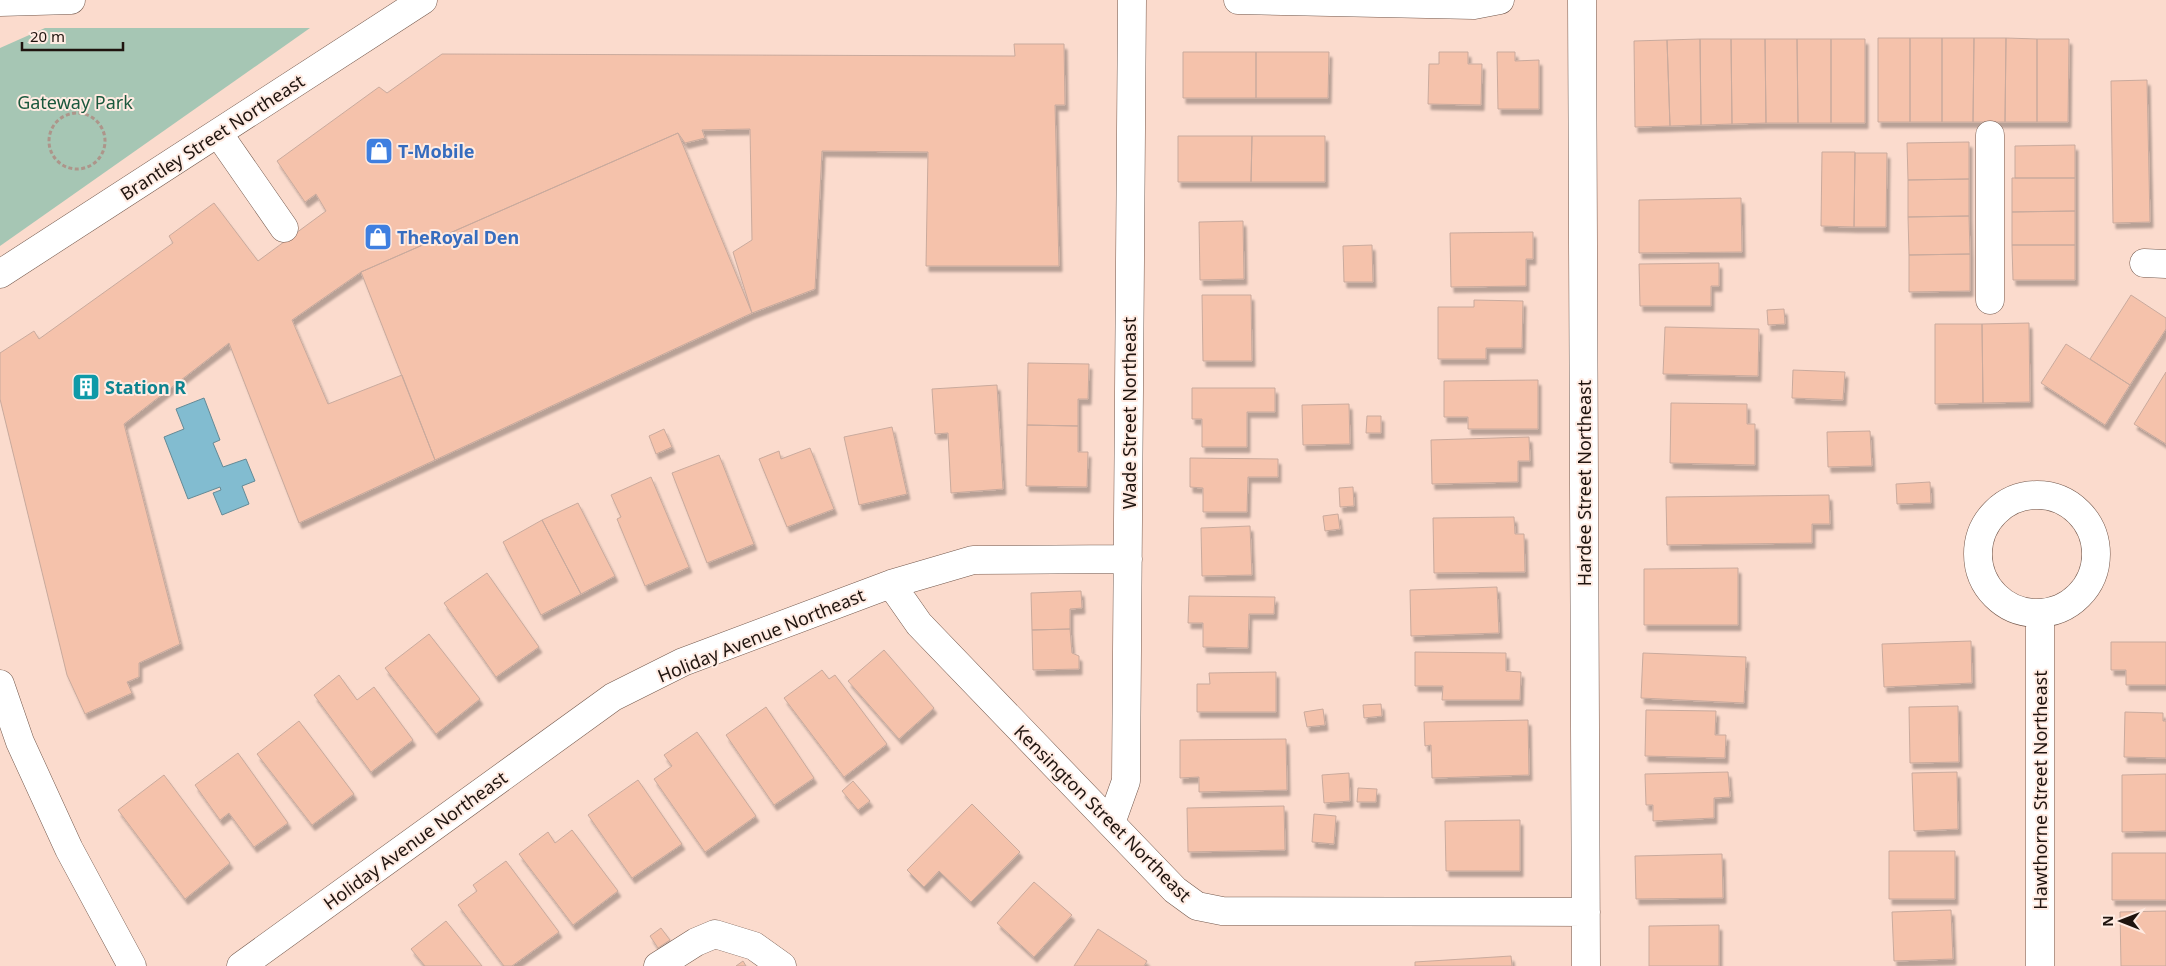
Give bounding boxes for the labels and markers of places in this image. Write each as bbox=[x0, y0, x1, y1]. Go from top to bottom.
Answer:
shop icon: T-Mobile bbox=[364, 136, 394, 166]
place label: T-Mobile bbox=[398, 139, 475, 163]
shop icon: TheRoyal Den bbox=[363, 222, 393, 252]
place label: TheRoyal Den bbox=[397, 225, 519, 249]
building icon: Station R bbox=[71, 372, 101, 402]
place label: Station R bbox=[105, 375, 186, 399]

